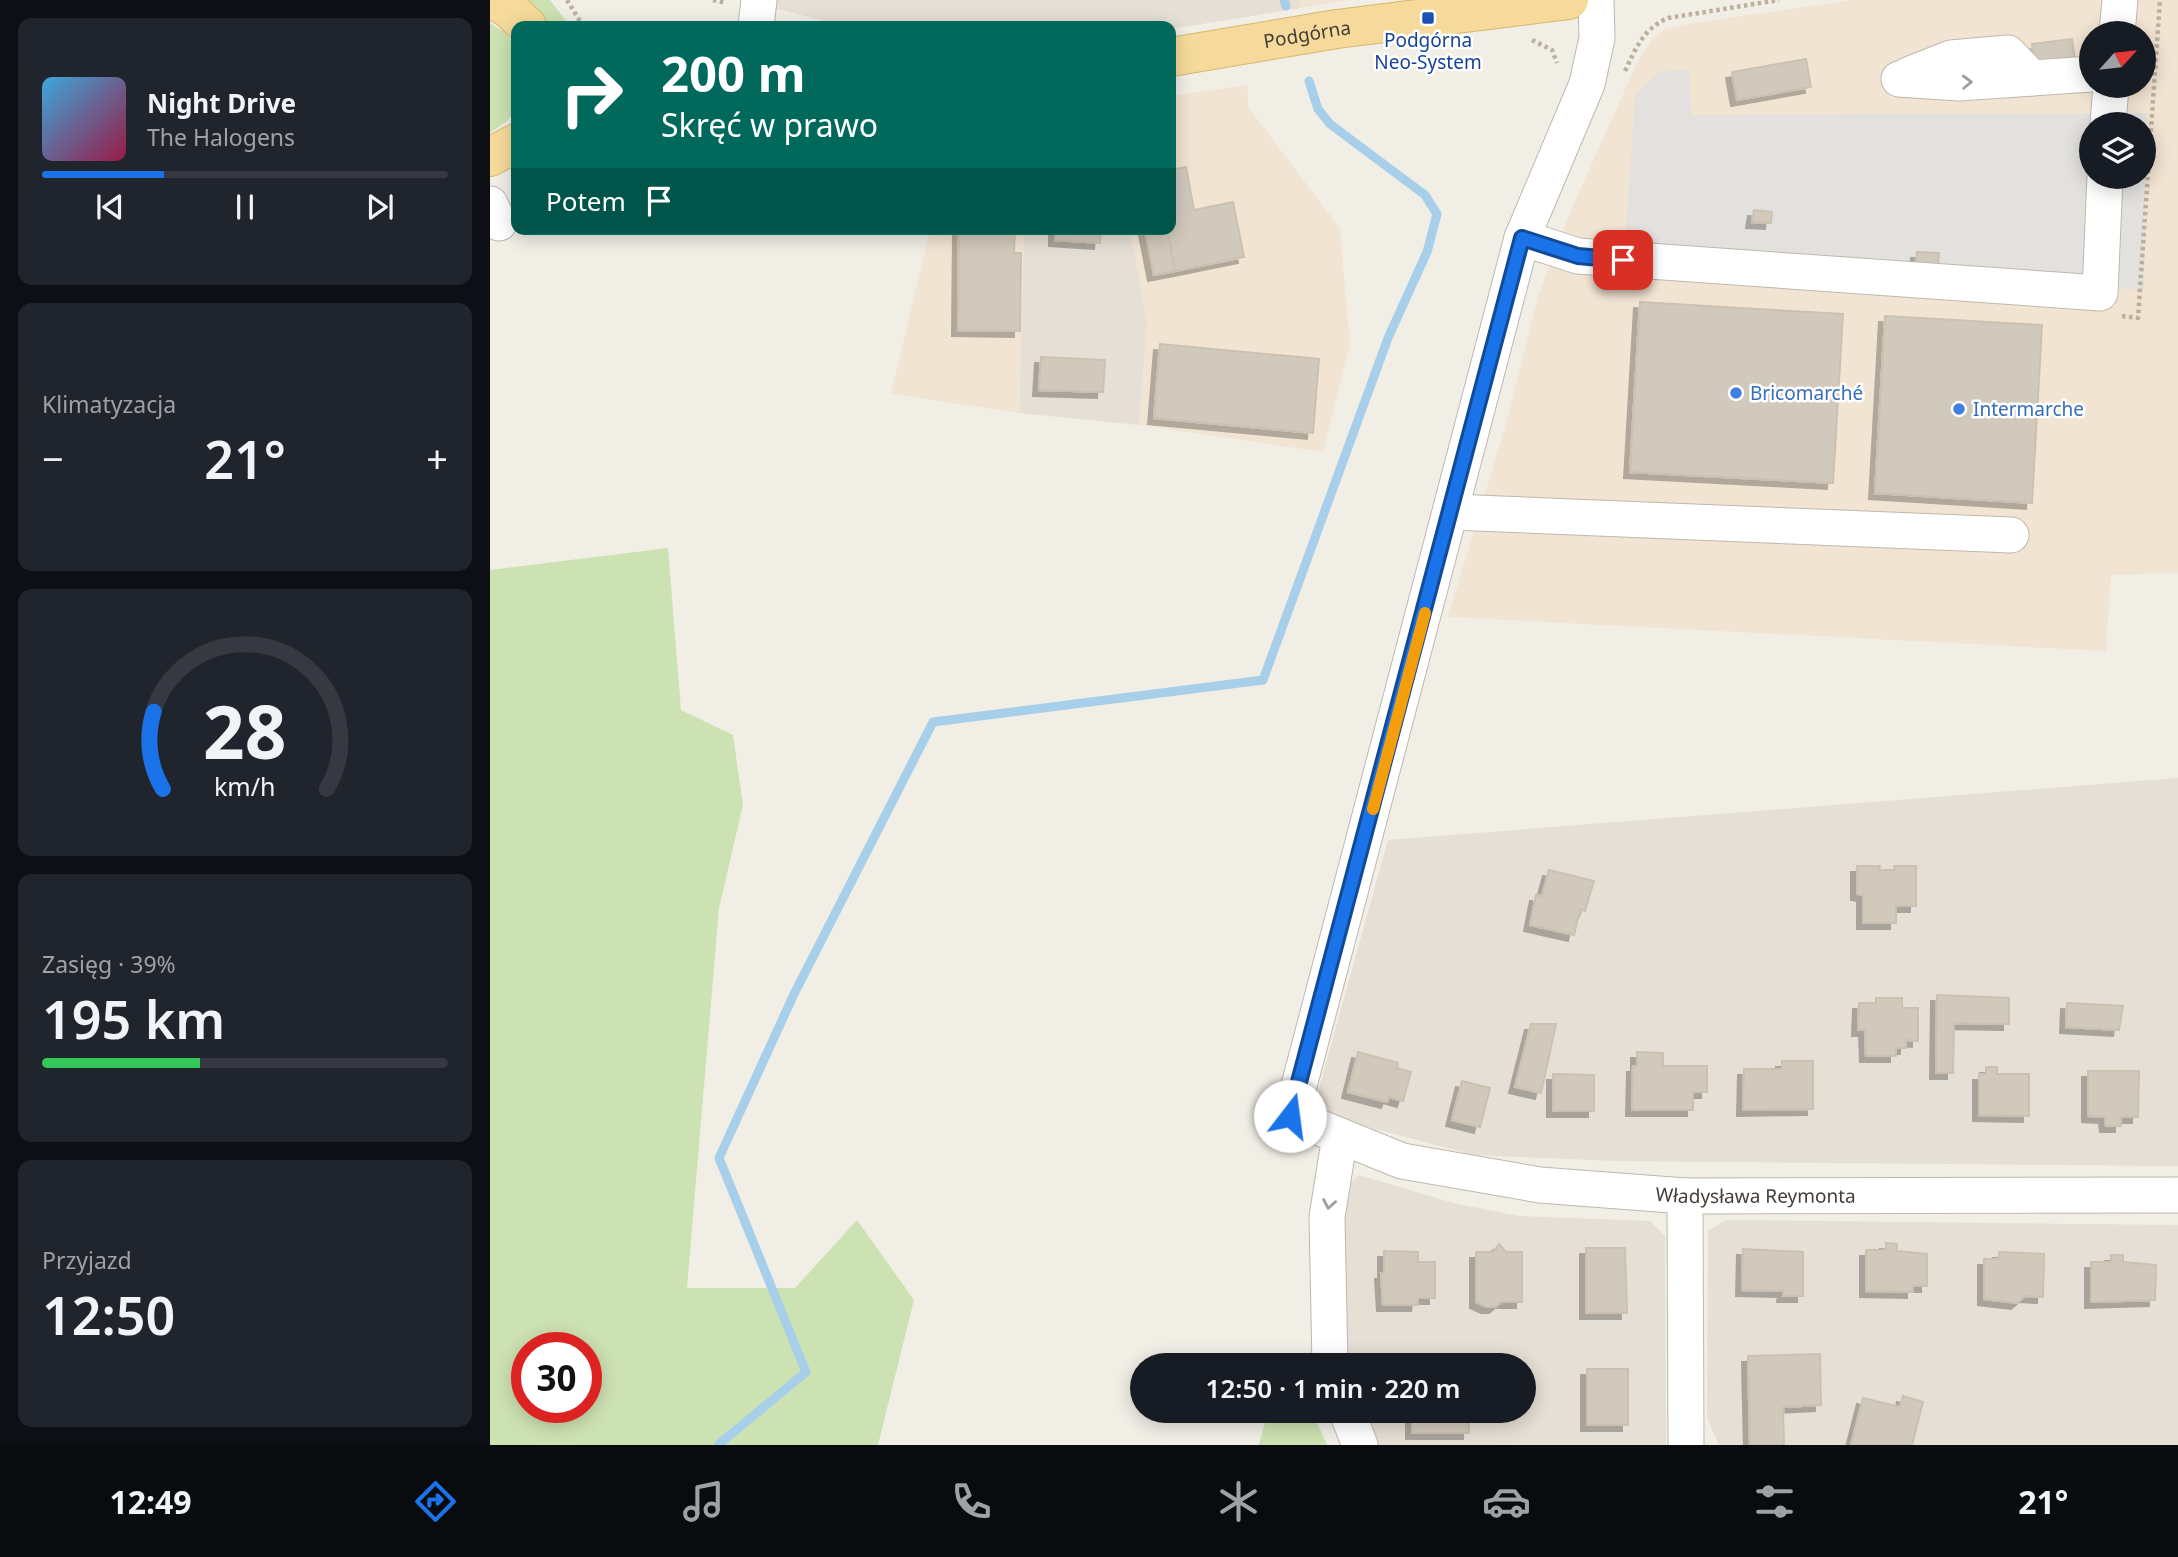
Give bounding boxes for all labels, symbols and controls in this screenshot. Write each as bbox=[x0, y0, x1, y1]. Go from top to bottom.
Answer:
marker: Podgórna Neo-System bbox=[1420, 10, 1436, 26]
street label: Podgórna bbox=[1261, 14, 1352, 54]
north arrow bbox=[2079, 21, 2156, 98]
map controls bbox=[2079, 21, 2156, 189]
place label: Podgórna Neo-System bbox=[1374, 27, 1482, 75]
text: 200 m bbox=[661, 40, 806, 106]
icon: right bbox=[546, 49, 637, 140]
one-way arrow bbox=[1962, 74, 1973, 89]
text: Night Drive bbox=[147, 85, 296, 121]
text: Skręć w prawo bbox=[661, 103, 878, 146]
button: layers bbox=[2079, 112, 2156, 189]
text: The Halogens bbox=[147, 121, 295, 153]
icon: arrive bbox=[640, 182, 678, 220]
text: Potem bbox=[546, 183, 626, 219]
icon: previous bbox=[91, 188, 129, 226]
icon: pause bbox=[226, 188, 264, 226]
icon: next bbox=[361, 188, 399, 226]
pin bbox=[1593, 230, 1653, 290]
icon: arrive bbox=[1604, 241, 1642, 279]
place label: Bricomarché bbox=[1750, 380, 1863, 406]
marker: Bricomarché bbox=[1728, 385, 1744, 401]
text: Klimatyzacja bbox=[42, 388, 176, 420]
place label: Intermarche bbox=[1973, 396, 2084, 422]
marker: Intermarche bbox=[1951, 401, 1967, 417]
text: 21° bbox=[204, 423, 286, 494]
text: − bbox=[42, 432, 64, 484]
text: + bbox=[426, 432, 448, 484]
text: 28 bbox=[203, 681, 287, 780]
text: km/h bbox=[214, 768, 276, 802]
text: Zasięg · 39% bbox=[42, 948, 176, 980]
text: 195 km bbox=[42, 983, 225, 1054]
position arrow bbox=[1253, 1079, 1327, 1153]
street label: Władysława Reymonta bbox=[1655, 1181, 1856, 1209]
one-way arrow bbox=[1322, 1198, 1337, 1209]
text: Przyjazd bbox=[42, 1244, 132, 1276]
text: 12:50 bbox=[42, 1279, 175, 1350]
speed limit sign: 30 bbox=[511, 1332, 602, 1423]
text: 12:50 · 1 min · 220 m bbox=[1206, 1370, 1460, 1406]
icon: directions bbox=[411, 1477, 460, 1526]
icon: music bbox=[679, 1477, 728, 1526]
icon: phone bbox=[947, 1477, 996, 1526]
icon: climate bbox=[1214, 1477, 1263, 1526]
icon: car bbox=[1482, 1477, 1531, 1526]
icon: filters bbox=[1750, 1477, 1799, 1526]
text: 12:49 bbox=[109, 1480, 192, 1523]
text: 21° bbox=[2018, 1480, 2068, 1523]

